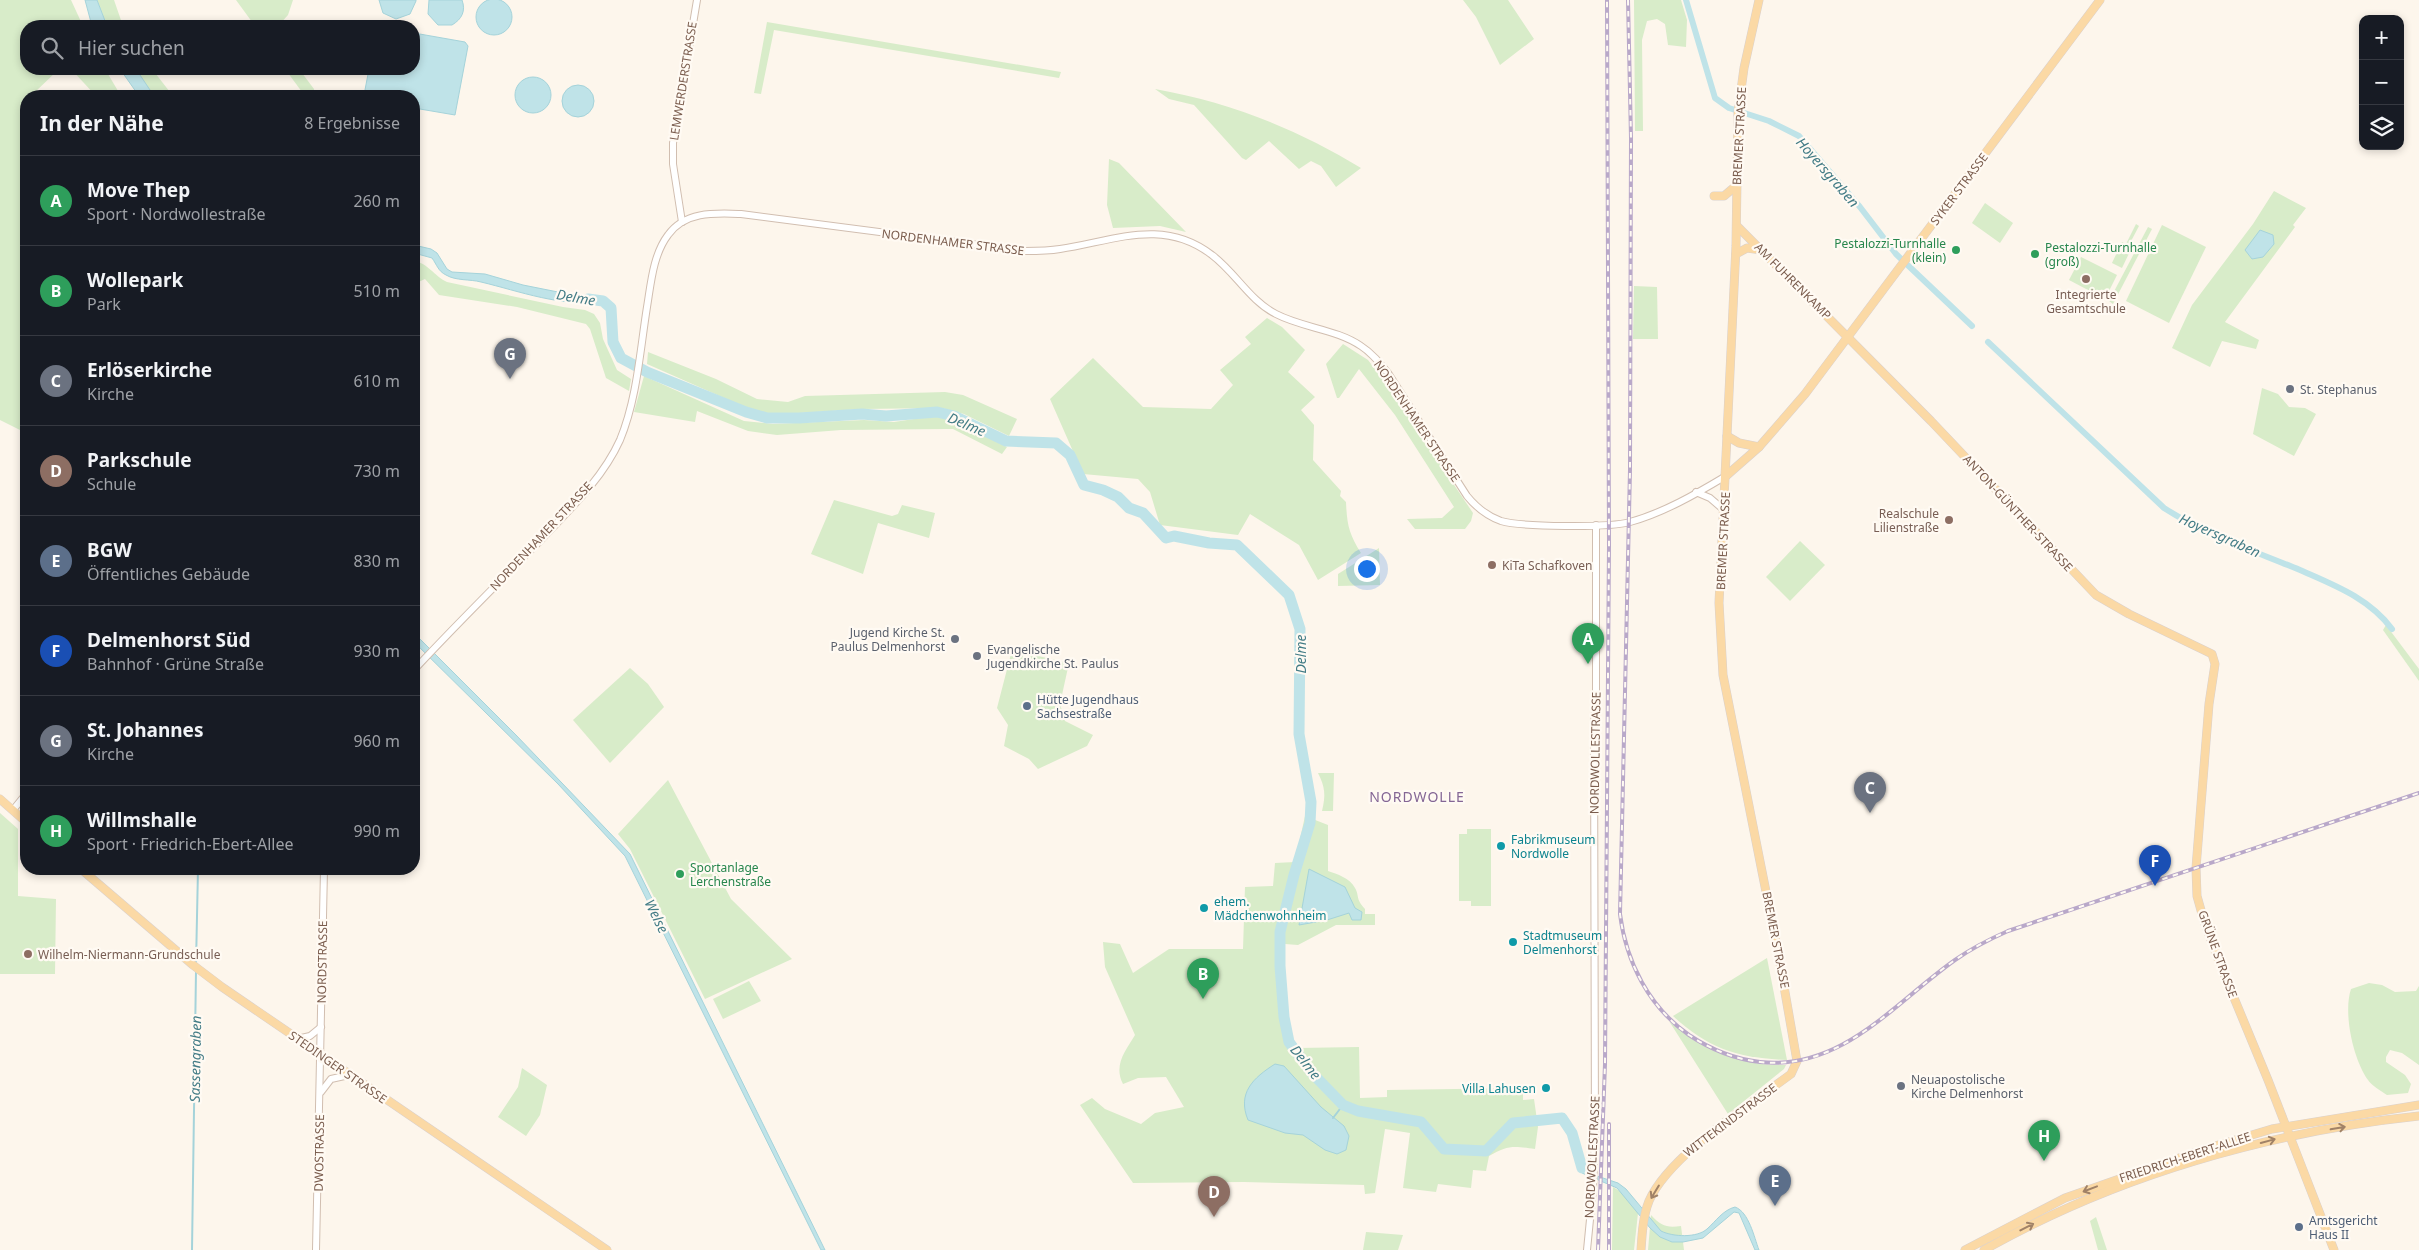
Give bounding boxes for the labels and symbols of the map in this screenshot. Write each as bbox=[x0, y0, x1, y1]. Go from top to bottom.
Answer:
street label: LEMWERDERSTRASSE bbox=[665, 20, 701, 142]
street label: BREMER STRASSE bbox=[1728, 86, 1750, 186]
water label: Hoyersgraben bbox=[1792, 133, 1864, 211]
street label: SYKER STRASSE bbox=[1926, 149, 1992, 229]
street label: NORDENHAMER STRASSE bbox=[881, 225, 1025, 259]
place label: Pestalozzi-Turnhalle (klein) bbox=[1834, 235, 1946, 266]
street label: AM FUHRENKAMP bbox=[1751, 239, 1835, 323]
place label: Pestalozzi-Turnhalle (groß) bbox=[2045, 239, 2157, 270]
marker: Pestalozzi-Turnhalle (klein) bbox=[1950, 244, 1962, 256]
marker: Pestalozzi-Turnhalle (groß) bbox=[2029, 248, 2041, 260]
marker: Integrierte Gesamtschule bbox=[2080, 273, 2092, 285]
water label: Delme bbox=[555, 284, 597, 310]
place label: Integrierte Gesamtschule bbox=[2046, 286, 2126, 317]
pin: G bbox=[494, 338, 526, 379]
street label: NORDENHAMER STRASSE bbox=[1370, 357, 1464, 485]
place label: St. Stephanus bbox=[2300, 381, 2377, 398]
marker: St. Stephanus bbox=[2284, 383, 2296, 395]
water label: Delme bbox=[945, 408, 989, 440]
street label: ANTON-GÜNTHER-STRASSE bbox=[1959, 451, 2077, 575]
street label: NORDENHAMER STRASSE bbox=[486, 478, 596, 594]
street label: BREMER STRASSE bbox=[1712, 491, 1734, 591]
place label: Realschule Lilienstraße bbox=[1873, 505, 1939, 536]
water label: Hoyersgraben bbox=[2176, 509, 2264, 561]
marker: Realschule Lilienstraße bbox=[1943, 514, 1955, 526]
your location bbox=[1354, 556, 1380, 582]
place label: KiTa Schafkoven bbox=[1502, 557, 1592, 574]
marker: KiTa Schafkoven bbox=[1486, 559, 1498, 571]
pin: A bbox=[1572, 623, 1604, 664]
place label: Jugend Kirche St. Paulus Delmenhorst bbox=[830, 624, 946, 655]
marker: Jugend Kirche St. Paulus Delmenhorst bbox=[949, 633, 961, 645]
water label: Delme bbox=[1291, 634, 1310, 674]
place label: Evangelische Jugendkirche St. Paulus bbox=[986, 641, 1119, 672]
marker: Evangelische Jugendkirche St. Paulus bbox=[971, 650, 983, 662]
place label: Hütte Jugendhaus Sachsestraße bbox=[1037, 691, 1139, 722]
street label: NORDWOLLESTRASSE bbox=[1585, 692, 1605, 814]
marker: Hütte Jugendhaus Sachsestraße bbox=[1021, 700, 1033, 712]
pin: C bbox=[1854, 772, 1886, 813]
district label: NORDWOLLE bbox=[1369, 787, 1465, 806]
place label: Fabrikmuseum Nordwolle bbox=[1511, 831, 1596, 862]
marker: Fabrikmuseum Nordwolle bbox=[1495, 840, 1507, 852]
pin: F bbox=[2139, 845, 2171, 886]
place label: Sportanlage Lerchenstraße bbox=[690, 859, 771, 890]
marker: Sportanlage Lerchenstraße bbox=[674, 868, 686, 880]
street label: BREMER STRASSE bbox=[1758, 890, 1794, 990]
place label: ehem. Mädchenwohnheim bbox=[1214, 893, 1326, 924]
water label: Welse bbox=[641, 896, 673, 936]
marker: ehem. Mädchenwohnheim bbox=[1198, 902, 1210, 914]
street label: GRÜNE STRASSE bbox=[2194, 908, 2242, 1000]
street label: NORDSTRASSE bbox=[313, 920, 331, 1004]
place label: Stadtmuseum Delmenhorst bbox=[1523, 927, 1602, 958]
marker: Stadtmuseum Delmenhorst bbox=[1507, 936, 1519, 948]
place label: Wilhelm-Niermann-Grundschule bbox=[38, 946, 221, 963]
marker: Wilhelm-Niermann-Grundschule bbox=[22, 948, 34, 960]
pin: B bbox=[1187, 958, 1219, 999]
water label: Sassengraben bbox=[185, 1015, 205, 1103]
street label: STEDINGER STRASSE bbox=[286, 1027, 390, 1107]
water label: Delme bbox=[1286, 1041, 1326, 1083]
place label: Neuapostolische Kirche Delmenhorst bbox=[1911, 1071, 2024, 1102]
street label: WITTEKINDSTRASSE bbox=[1680, 1079, 1780, 1161]
place label: Villa Lahusen bbox=[1462, 1080, 1536, 1097]
marker: Neuapostolische Kirche Delmenhorst bbox=[1895, 1080, 1907, 1092]
marker: Villa Lahusen bbox=[1540, 1082, 1552, 1094]
street label: NORDWOLLESTRASSE bbox=[1580, 1095, 1604, 1219]
street label: DWOSTRASSE bbox=[310, 1114, 328, 1192]
pin: H bbox=[2028, 1120, 2060, 1161]
one-way arrow bbox=[2330, 1123, 2346, 1133]
street label: FRIEDRICH-EBERT-ALLEE bbox=[2117, 1128, 2253, 1186]
one-way arrow bbox=[2259, 1136, 2275, 1145]
pin: E bbox=[1759, 1165, 1791, 1206]
pin: D bbox=[1198, 1176, 1230, 1217]
one-way arrow bbox=[1649, 1184, 1659, 1198]
one-way arrow bbox=[2083, 1184, 2098, 1194]
place label: Amtsgericht Haus II bbox=[2309, 1212, 2378, 1243]
marker: Amtsgericht Haus II bbox=[2293, 1221, 2305, 1233]
one-way arrow bbox=[2019, 1222, 2034, 1231]

